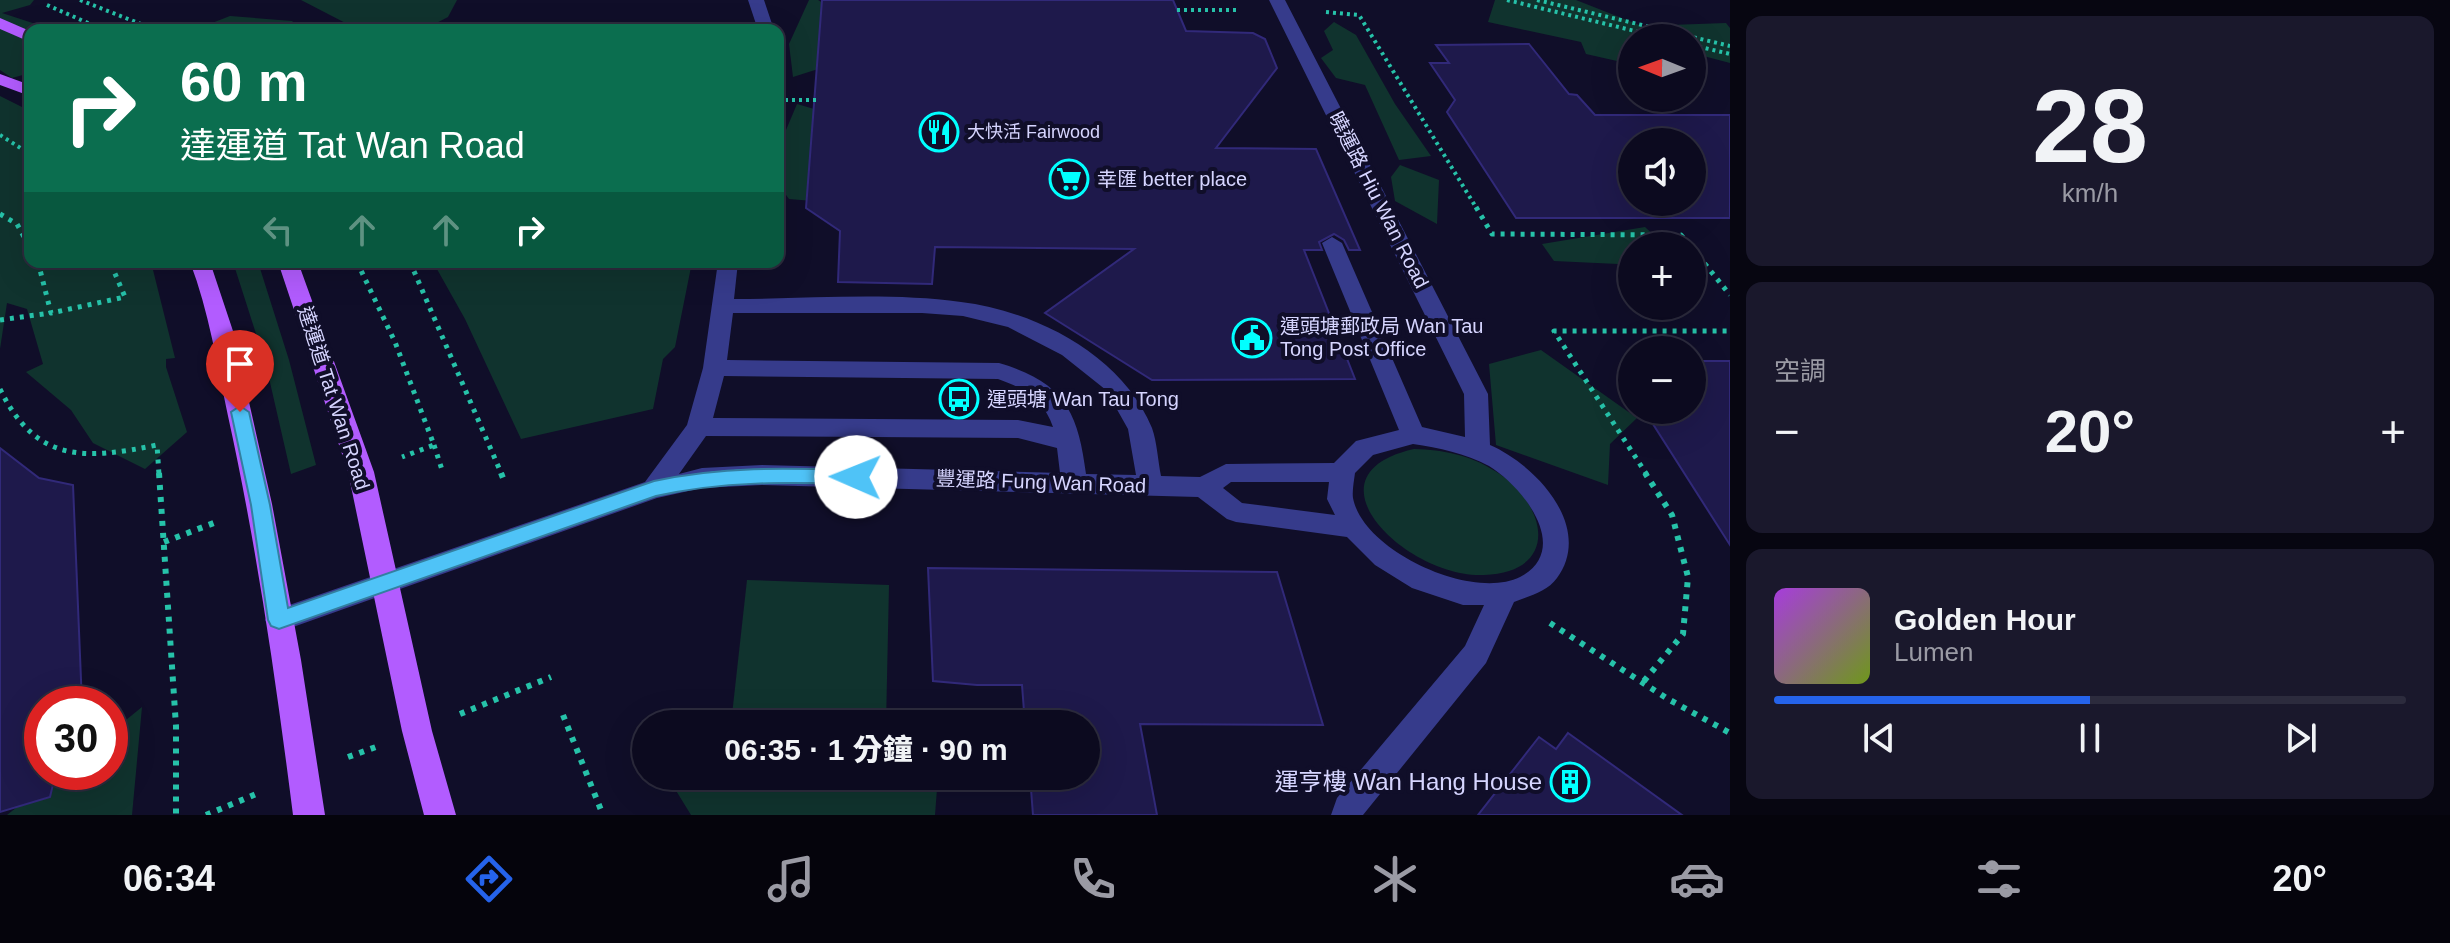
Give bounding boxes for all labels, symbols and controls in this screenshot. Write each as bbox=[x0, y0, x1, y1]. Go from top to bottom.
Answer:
north arrow bbox=[1618, 24, 1706, 112]
map controls bbox=[1618, 24, 1706, 424]
text: 60 m bbox=[180, 50, 308, 113]
icon: right bbox=[48, 56, 152, 160]
text: 28 bbox=[2032, 68, 2148, 184]
street label: 曉運路 Hiu Wan Road bbox=[1325, 108, 1433, 292]
restaurant icon: 大快活 Fairwood bbox=[918, 111, 960, 153]
place label: 大快活 Fairwood bbox=[967, 122, 1100, 142]
text: 達運道 Tat Wan Road bbox=[180, 125, 525, 166]
button: sound bbox=[1618, 128, 1706, 216]
supermarket icon: 幸匯 better place bbox=[1048, 158, 1090, 200]
place label: 幸匯 better place bbox=[1097, 168, 1247, 190]
text: km/h bbox=[2062, 178, 2118, 208]
icon: left bbox=[256, 208, 300, 252]
icon: ahead bbox=[340, 208, 384, 252]
icon: ahead bbox=[424, 208, 468, 252]
icon: right bbox=[508, 208, 552, 252]
button: + bbox=[1618, 232, 1706, 320]
street label: 達運道 Tat Wan Road bbox=[294, 304, 374, 492]
place label: 運頭塘郵政局 Wan Tau Tong Post Office bbox=[1280, 315, 1483, 360]
public building icon: 運頭塘郵政局 Wan Tau Tong Post Office bbox=[1231, 317, 1273, 359]
pin bbox=[206, 330, 274, 412]
button: − bbox=[1618, 336, 1706, 424]
icon: arrive bbox=[218, 342, 262, 386]
text: 空調 bbox=[1774, 356, 1826, 386]
bus stop icon: 運頭塘 Wan Tau Tong bbox=[938, 378, 980, 420]
place label: 運頭塘 Wan Tau Tong bbox=[987, 388, 1179, 410]
text: 20° bbox=[2045, 398, 2135, 465]
text: − bbox=[1774, 407, 1800, 456]
text: + bbox=[2380, 407, 2406, 456]
position arrow bbox=[814, 435, 898, 519]
street label: 豐運路 Fung Wan Road bbox=[935, 467, 1147, 497]
text: Golden Hour bbox=[1894, 603, 2076, 636]
text: Lumen bbox=[1894, 637, 1974, 667]
speed limit sign: 30 bbox=[24, 686, 128, 790]
icon: previous bbox=[1857, 716, 1901, 760]
icon: pause bbox=[2068, 716, 2112, 760]
icon: next bbox=[2279, 716, 2323, 760]
text: 06:35 · 1 分鐘 · 90 m bbox=[724, 733, 1008, 766]
building icon: 運亨樓 Wan Hang House bbox=[1549, 761, 1591, 803]
place label: 運亨樓 Wan Hang House bbox=[1275, 768, 1542, 795]
icon: directions bbox=[461, 851, 517, 907]
icon: music bbox=[763, 851, 819, 907]
icon: phone bbox=[1065, 851, 1121, 907]
icon: climate bbox=[1367, 851, 1423, 907]
icon: car bbox=[1669, 851, 1725, 907]
icon: filters bbox=[1971, 851, 2027, 907]
text: 06:34 bbox=[123, 858, 215, 899]
text: 20° bbox=[2272, 858, 2327, 899]

